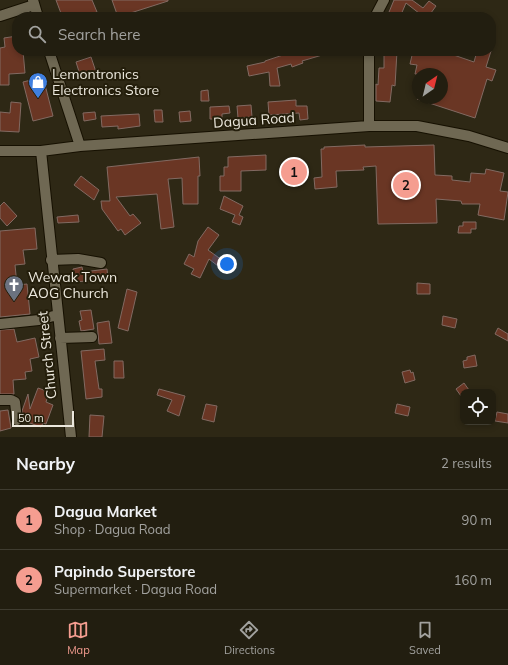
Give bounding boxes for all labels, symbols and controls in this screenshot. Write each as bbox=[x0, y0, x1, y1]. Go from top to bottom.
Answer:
search box bbox=[12, 12, 496, 56]
icon: search bbox=[26, 23, 48, 45]
text: Search here bbox=[58, 25, 140, 44]
place label: Lemontronics Electronics Store bbox=[52, 65, 159, 99]
north arrow bbox=[412, 68, 448, 104]
shop icon: Lemontronics Electronics Store bbox=[27, 71, 49, 99]
street label: Dagua Road bbox=[213, 108, 295, 132]
pin: 1 bbox=[281, 157, 307, 187]
pin: 2 bbox=[393, 170, 419, 200]
your location bbox=[217, 254, 237, 274]
place label: Wewak Town AOG Church bbox=[28, 268, 117, 302]
church icon: Wewak Town AOG Church bbox=[3, 274, 25, 302]
street label: Church Street bbox=[33, 310, 61, 400]
map controls bbox=[460, 389, 496, 425]
button: locate bbox=[460, 389, 496, 425]
scale bar bbox=[12, 409, 74, 428]
text: 50 m bbox=[18, 411, 44, 425]
text: Nearby bbox=[16, 453, 75, 474]
text: 2 results bbox=[441, 455, 492, 471]
text: Dagua Market bbox=[54, 502, 157, 521]
text: 1 bbox=[25, 512, 33, 528]
text: 90 m bbox=[462, 512, 492, 528]
text: Shop · Dagua Road bbox=[54, 521, 171, 537]
text: Papindo Superstore bbox=[54, 562, 195, 581]
text: 2 bbox=[25, 572, 33, 588]
text: 160 m bbox=[454, 572, 492, 588]
text: Supermarket · Dagua Road bbox=[54, 581, 217, 597]
tab: Map bbox=[67, 619, 90, 657]
tab: Directions bbox=[224, 619, 275, 657]
tab: Saved bbox=[409, 619, 441, 657]

